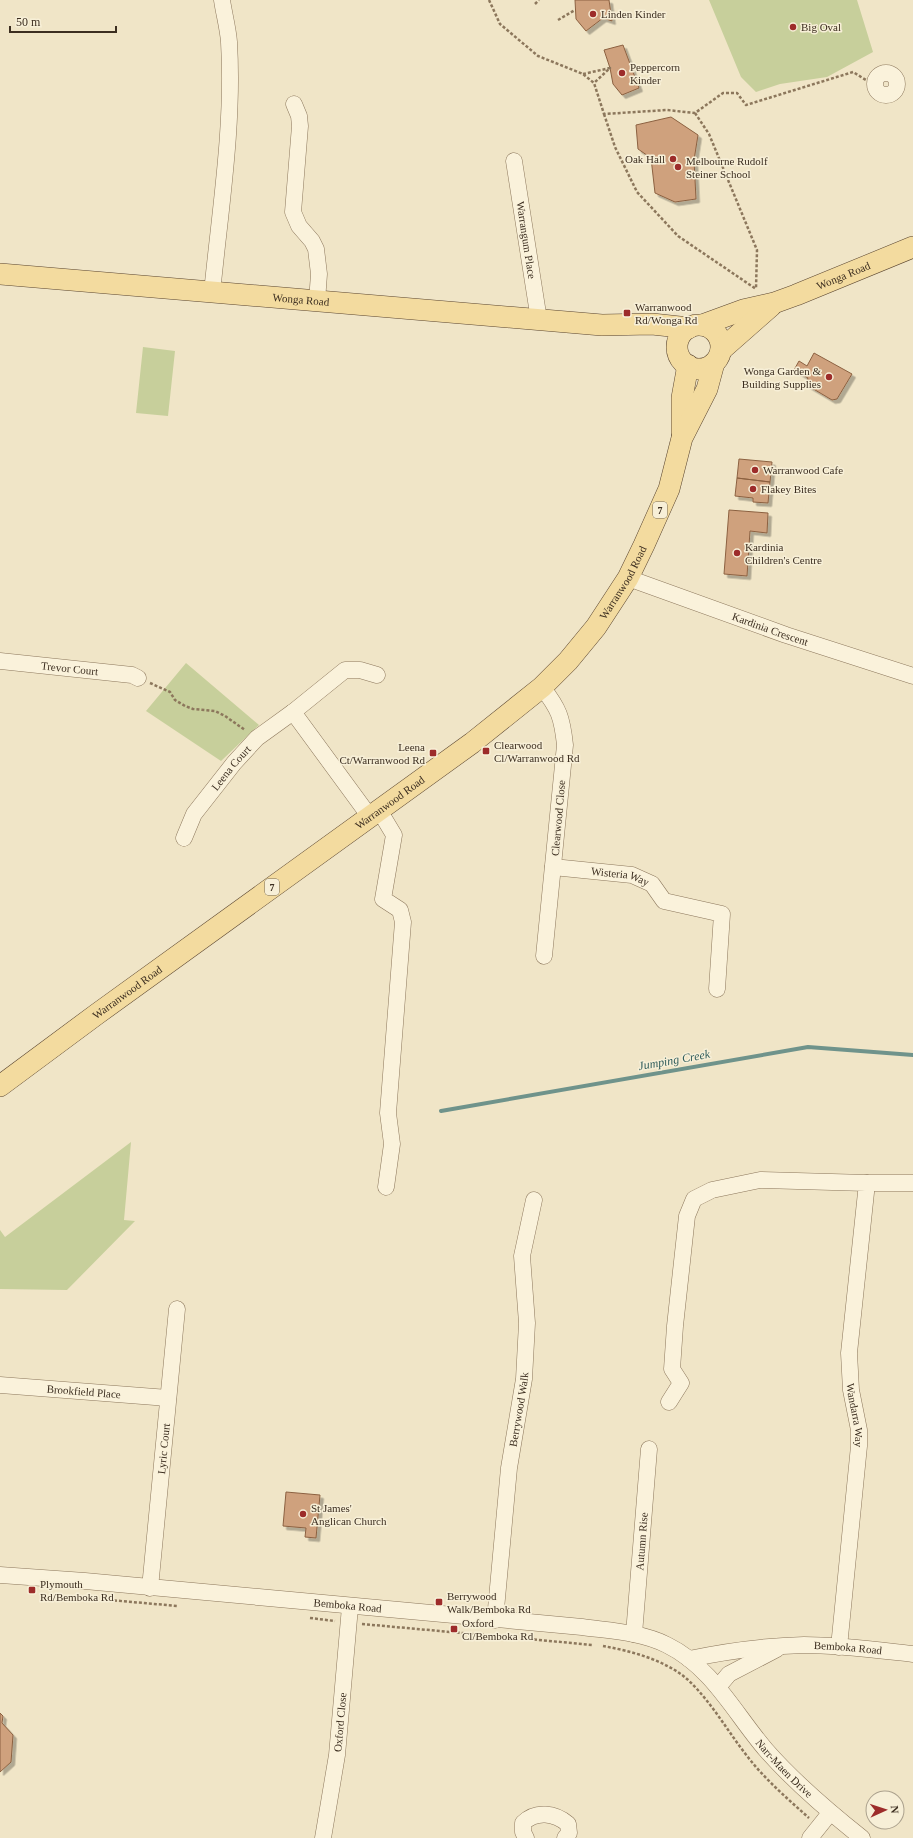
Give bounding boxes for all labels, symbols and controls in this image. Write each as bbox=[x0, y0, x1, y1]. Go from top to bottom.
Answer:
scale bar bbox=[10, 8, 116, 34]
place label: Linden Kinder bbox=[601, 8, 666, 20]
marker: Linden Kinder bbox=[588, 9, 598, 19]
text: 50 m bbox=[16, 15, 41, 29]
place label: Big Oval bbox=[801, 21, 841, 33]
marker: Big Oval bbox=[788, 22, 798, 32]
place label: Peppercorn Kinder bbox=[630, 61, 681, 86]
marker: Peppercorn Kinder bbox=[617, 68, 627, 78]
place label: Oak Hall bbox=[625, 153, 665, 165]
marker: Oak Hall bbox=[668, 154, 678, 164]
place label: Melbourne Rudolf Steiner School bbox=[686, 155, 768, 180]
marker: Melbourne Rudolf Steiner School bbox=[673, 162, 683, 172]
street label: Warrangum Place bbox=[514, 200, 538, 280]
street label: Wonga Road bbox=[815, 259, 872, 292]
street label: Wonga Road bbox=[272, 291, 330, 308]
place label: Warranwood Rd/Wonga Rd bbox=[635, 301, 698, 326]
marker: Warranwood Rd/Wonga Rd bbox=[622, 308, 632, 318]
place label: Wonga Garden & Building Supplies bbox=[742, 365, 821, 390]
marker: Wonga Garden & Building Supplies bbox=[824, 372, 834, 382]
place label: Warranwood Cafe bbox=[763, 464, 843, 476]
marker: Warranwood Cafe bbox=[750, 465, 760, 475]
place label: Flakey Bites bbox=[761, 483, 816, 495]
marker: Flakey Bites bbox=[748, 484, 758, 494]
road number: 7 bbox=[653, 502, 667, 518]
place label: Kardinia Children's Centre bbox=[745, 541, 822, 566]
street label: Warranwood Road bbox=[597, 544, 649, 621]
marker: Kardinia Children's Centre bbox=[732, 548, 742, 558]
street label: Kardinia Crescent bbox=[730, 610, 810, 648]
street label: Trevor Court bbox=[40, 659, 99, 677]
place label: Clearwood Cl/Warranwood Rd bbox=[494, 739, 580, 764]
place label: Leena Ct/Warranwood Rd bbox=[339, 741, 425, 766]
street label: Leena Court bbox=[209, 743, 253, 793]
marker: Clearwood Cl/Warranwood Rd bbox=[481, 746, 491, 756]
marker: Leena Ct/Warranwood Rd bbox=[428, 748, 438, 758]
street label: Warranwood Road bbox=[353, 773, 427, 831]
street label: Clearwood Close bbox=[549, 779, 567, 856]
street label: Wisteria Way bbox=[591, 865, 652, 888]
road number: 7 bbox=[265, 879, 279, 895]
street label: Warranwood Road bbox=[90, 963, 165, 1021]
water label: Jumping Creek bbox=[637, 1047, 712, 1073]
street label: Berrywood Walk bbox=[507, 1372, 530, 1447]
street label: Brookfield Place bbox=[46, 1383, 121, 1400]
street label: Wandarra Way bbox=[845, 1383, 865, 1448]
street label: Lyric Court bbox=[155, 1423, 172, 1475]
place label: St James' Anglican Church bbox=[311, 1502, 387, 1527]
marker: St James' Anglican Church bbox=[298, 1509, 308, 1519]
street label: Autumn Rise bbox=[633, 1512, 650, 1571]
place label: Plymouth Rd/Bemboka Rd bbox=[40, 1578, 114, 1603]
marker: Plymouth Rd/Bemboka Rd bbox=[27, 1585, 37, 1595]
place label: Berrywood Walk/Bemboka Rd bbox=[447, 1590, 531, 1615]
street label: Bemboka Road bbox=[313, 1596, 383, 1614]
marker: Berrywood Walk/Bemboka Rd bbox=[434, 1597, 444, 1607]
place label: Oxford Cl/Bemboka Rd bbox=[462, 1617, 534, 1642]
marker: Oxford Cl/Bemboka Rd bbox=[449, 1624, 459, 1634]
street label: Bemboka Road bbox=[814, 1639, 883, 1656]
street label: Oxford Close bbox=[331, 1692, 348, 1753]
street label: Narr-Maen Drive bbox=[753, 1737, 815, 1800]
north arrow bbox=[865, 1790, 905, 1830]
text: N bbox=[889, 1805, 901, 1814]

